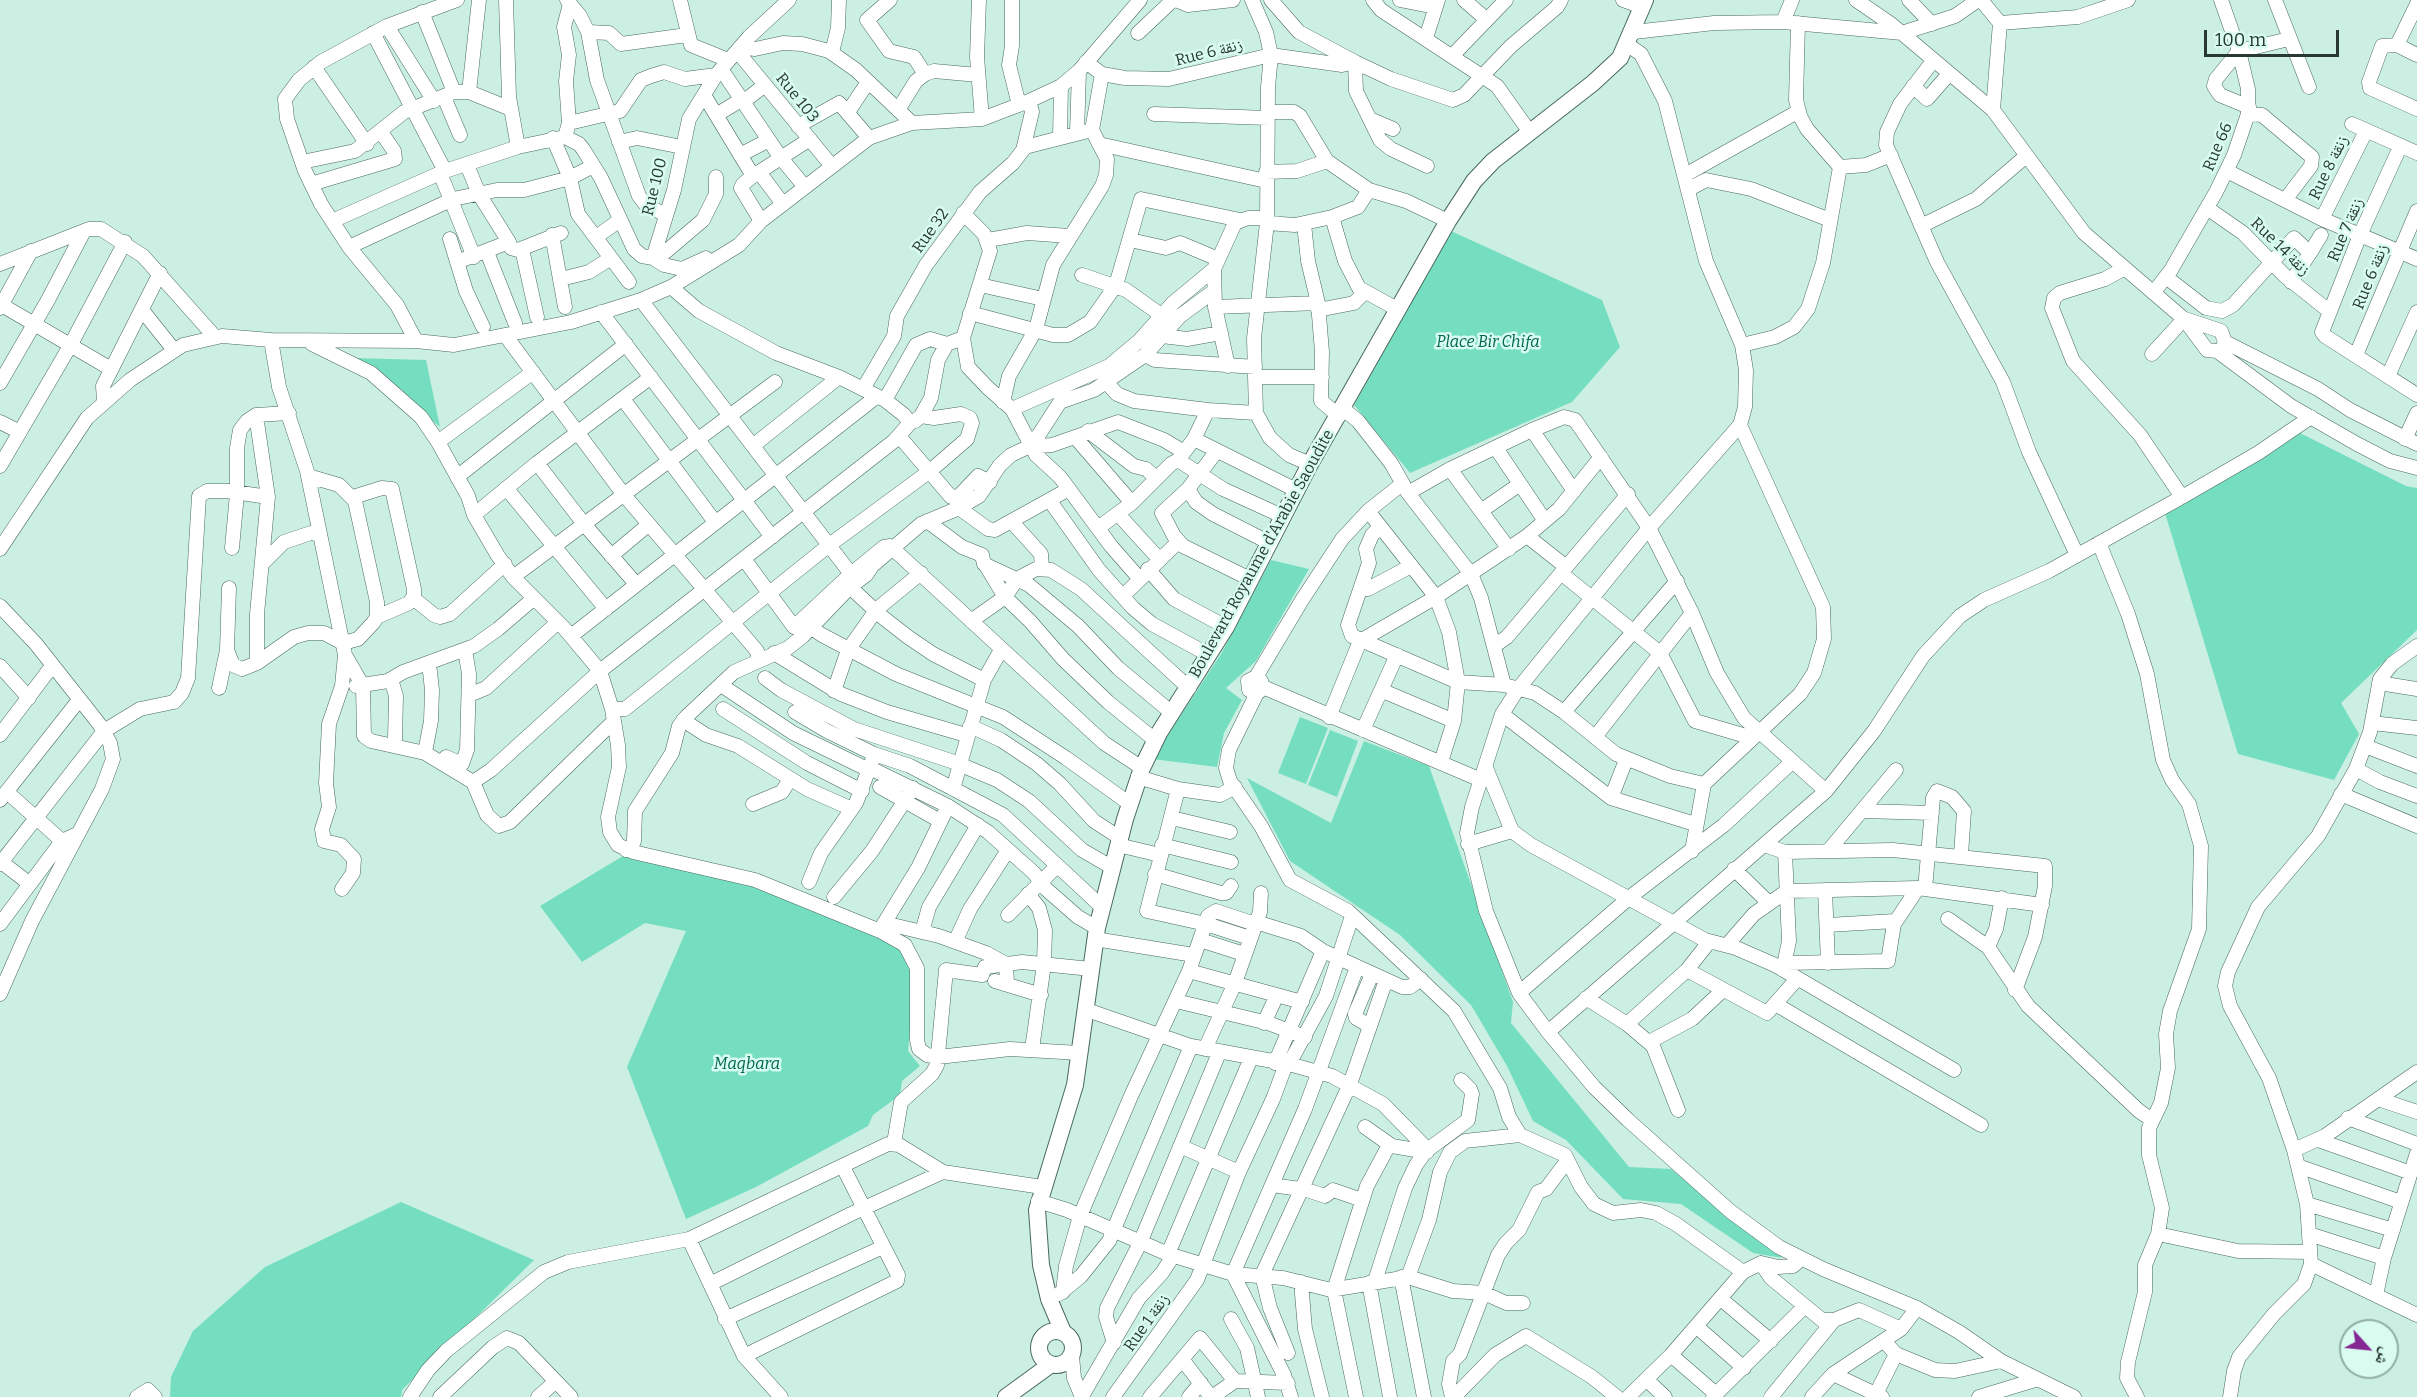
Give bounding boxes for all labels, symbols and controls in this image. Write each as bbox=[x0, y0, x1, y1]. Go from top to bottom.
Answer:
scale bar bbox=[2207, 18, 2342, 56]
text: 100 m bbox=[2215, 29, 2266, 51]
street label: Rue 6 زنقة bbox=[1173, 35, 1245, 71]
street label: Rue 103 bbox=[771, 69, 823, 127]
street label: Rue 66 bbox=[2199, 120, 2237, 174]
street label: Rue 8 زنقة bbox=[2305, 133, 2353, 203]
street label: Rue 100 bbox=[639, 156, 671, 218]
street label: Rue 7 زنقة bbox=[2324, 195, 2368, 265]
street label: Rue 32 bbox=[909, 205, 953, 257]
street label: Rue 14 زنقة bbox=[2246, 214, 2314, 280]
street label: Rue 6 زنقة bbox=[2349, 242, 2393, 312]
park label: Place Bir Chifa bbox=[1436, 333, 1540, 353]
street label: Boulevard Royaume d'Arabie Saoudite bbox=[1185, 426, 1339, 682]
park label: Maqbara bbox=[714, 1055, 780, 1075]
street label: Rue 1 زنقة bbox=[1120, 1291, 1174, 1355]
north arrow bbox=[2339, 1319, 2399, 1379]
text: ش bbox=[2371, 1345, 2396, 1368]

